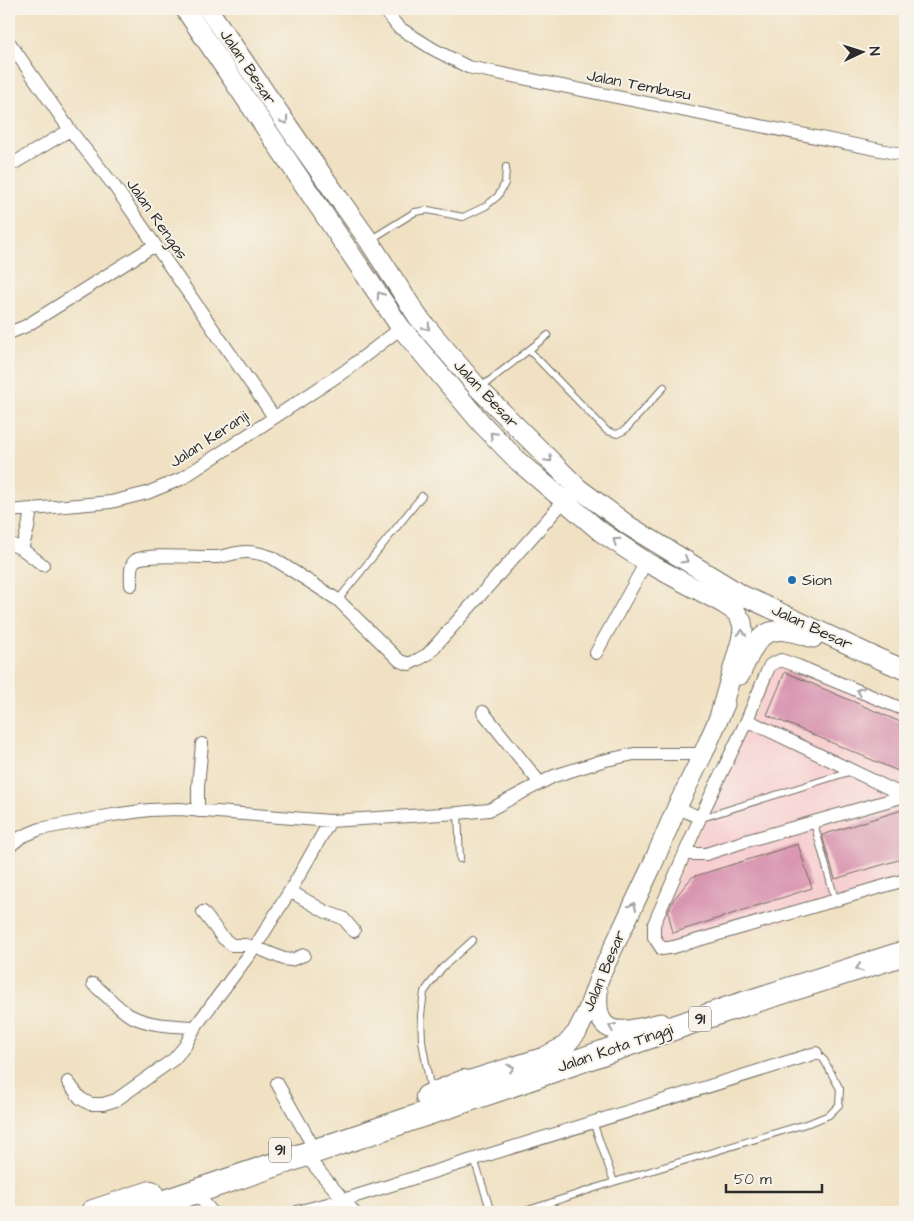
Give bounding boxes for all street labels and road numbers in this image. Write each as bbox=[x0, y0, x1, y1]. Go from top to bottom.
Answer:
street label: Jalan Besar bbox=[215, 25, 281, 109]
street label: Jalan Tembusu bbox=[585, 64, 693, 106]
street label: Jalan Rengas bbox=[120, 174, 193, 264]
street label: Jalan Besar bbox=[448, 355, 524, 433]
street label: Jalan Keranji bbox=[165, 405, 253, 473]
street label: Jalan Besar bbox=[768, 599, 856, 655]
street label: Jalan Besar bbox=[577, 927, 631, 1015]
road number: 91 bbox=[689, 1006, 711, 1032]
street label: Jalan Kota Tinggi bbox=[554, 1018, 677, 1079]
road number: 91 bbox=[269, 1138, 291, 1162]

